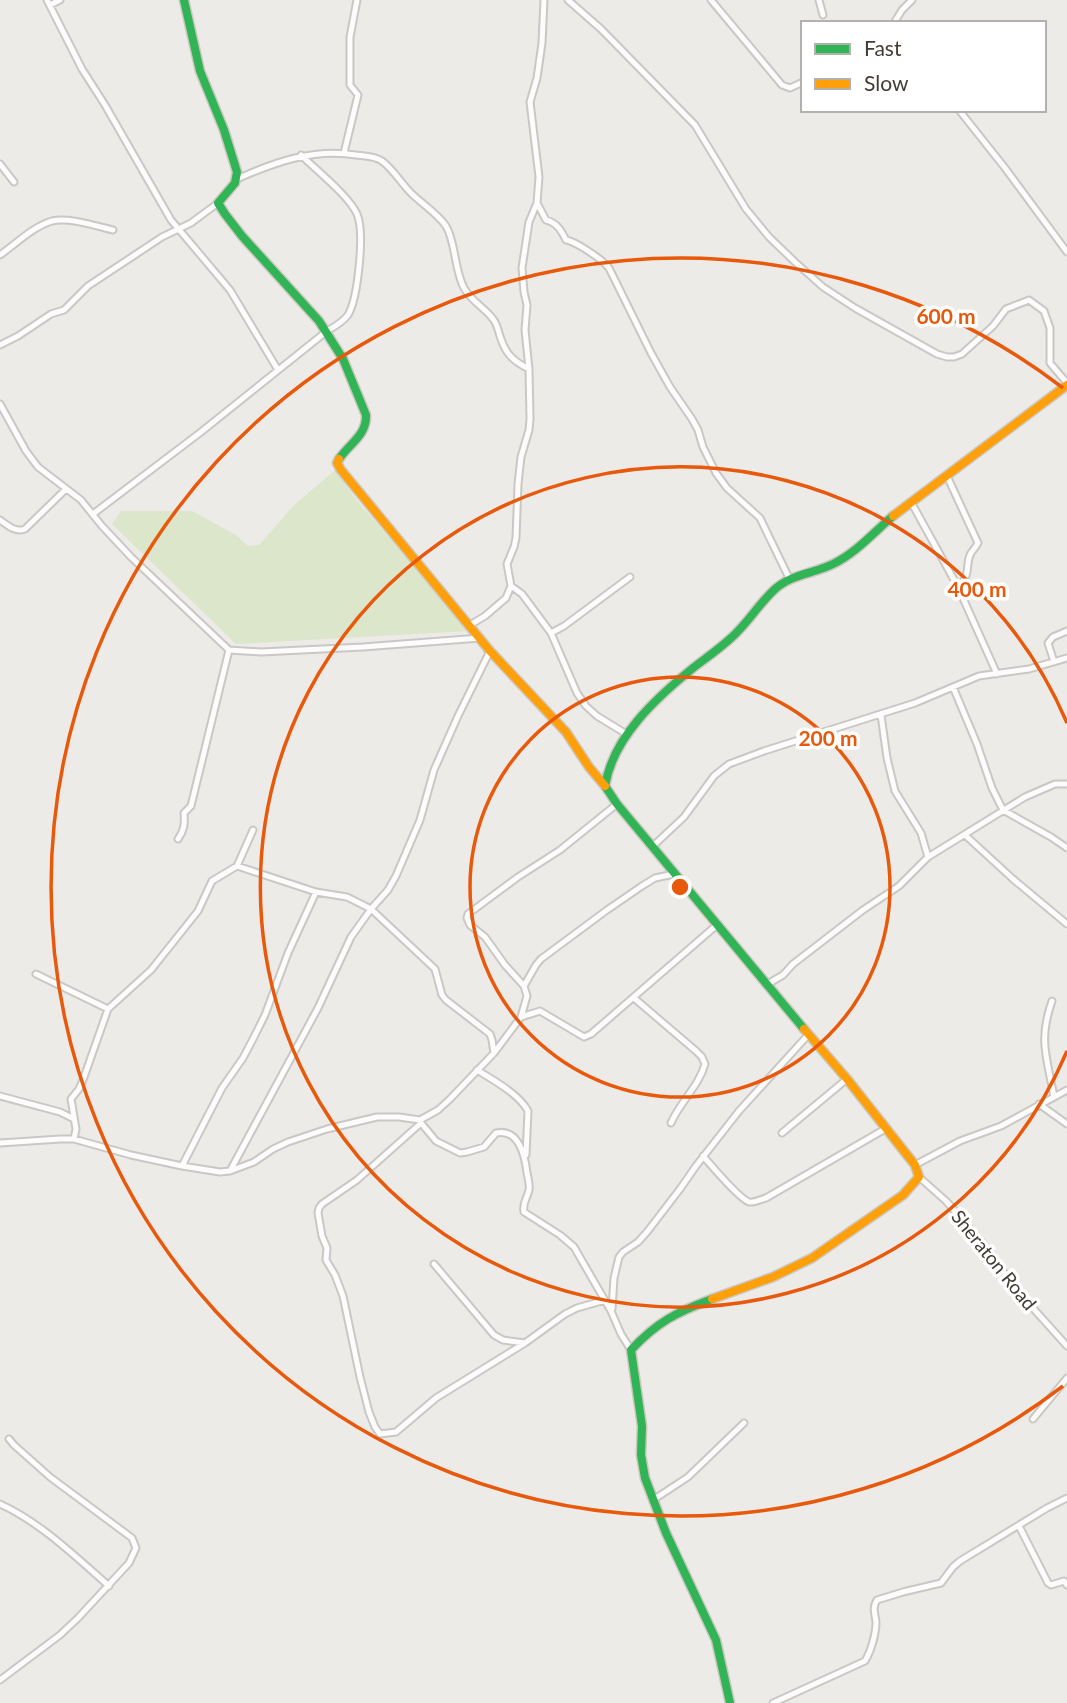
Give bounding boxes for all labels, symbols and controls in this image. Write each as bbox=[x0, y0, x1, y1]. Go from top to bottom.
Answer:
legend bbox=[801, 21, 1046, 112]
text: Fast bbox=[864, 35, 902, 60]
text: Slow bbox=[864, 70, 909, 95]
text: 600 m bbox=[916, 303, 976, 328]
text: 400 m bbox=[947, 576, 1007, 601]
text: 200 m bbox=[798, 725, 858, 750]
centre of rings bbox=[668, 875, 692, 899]
street label: Sheraton Road bbox=[947, 1205, 1042, 1314]

